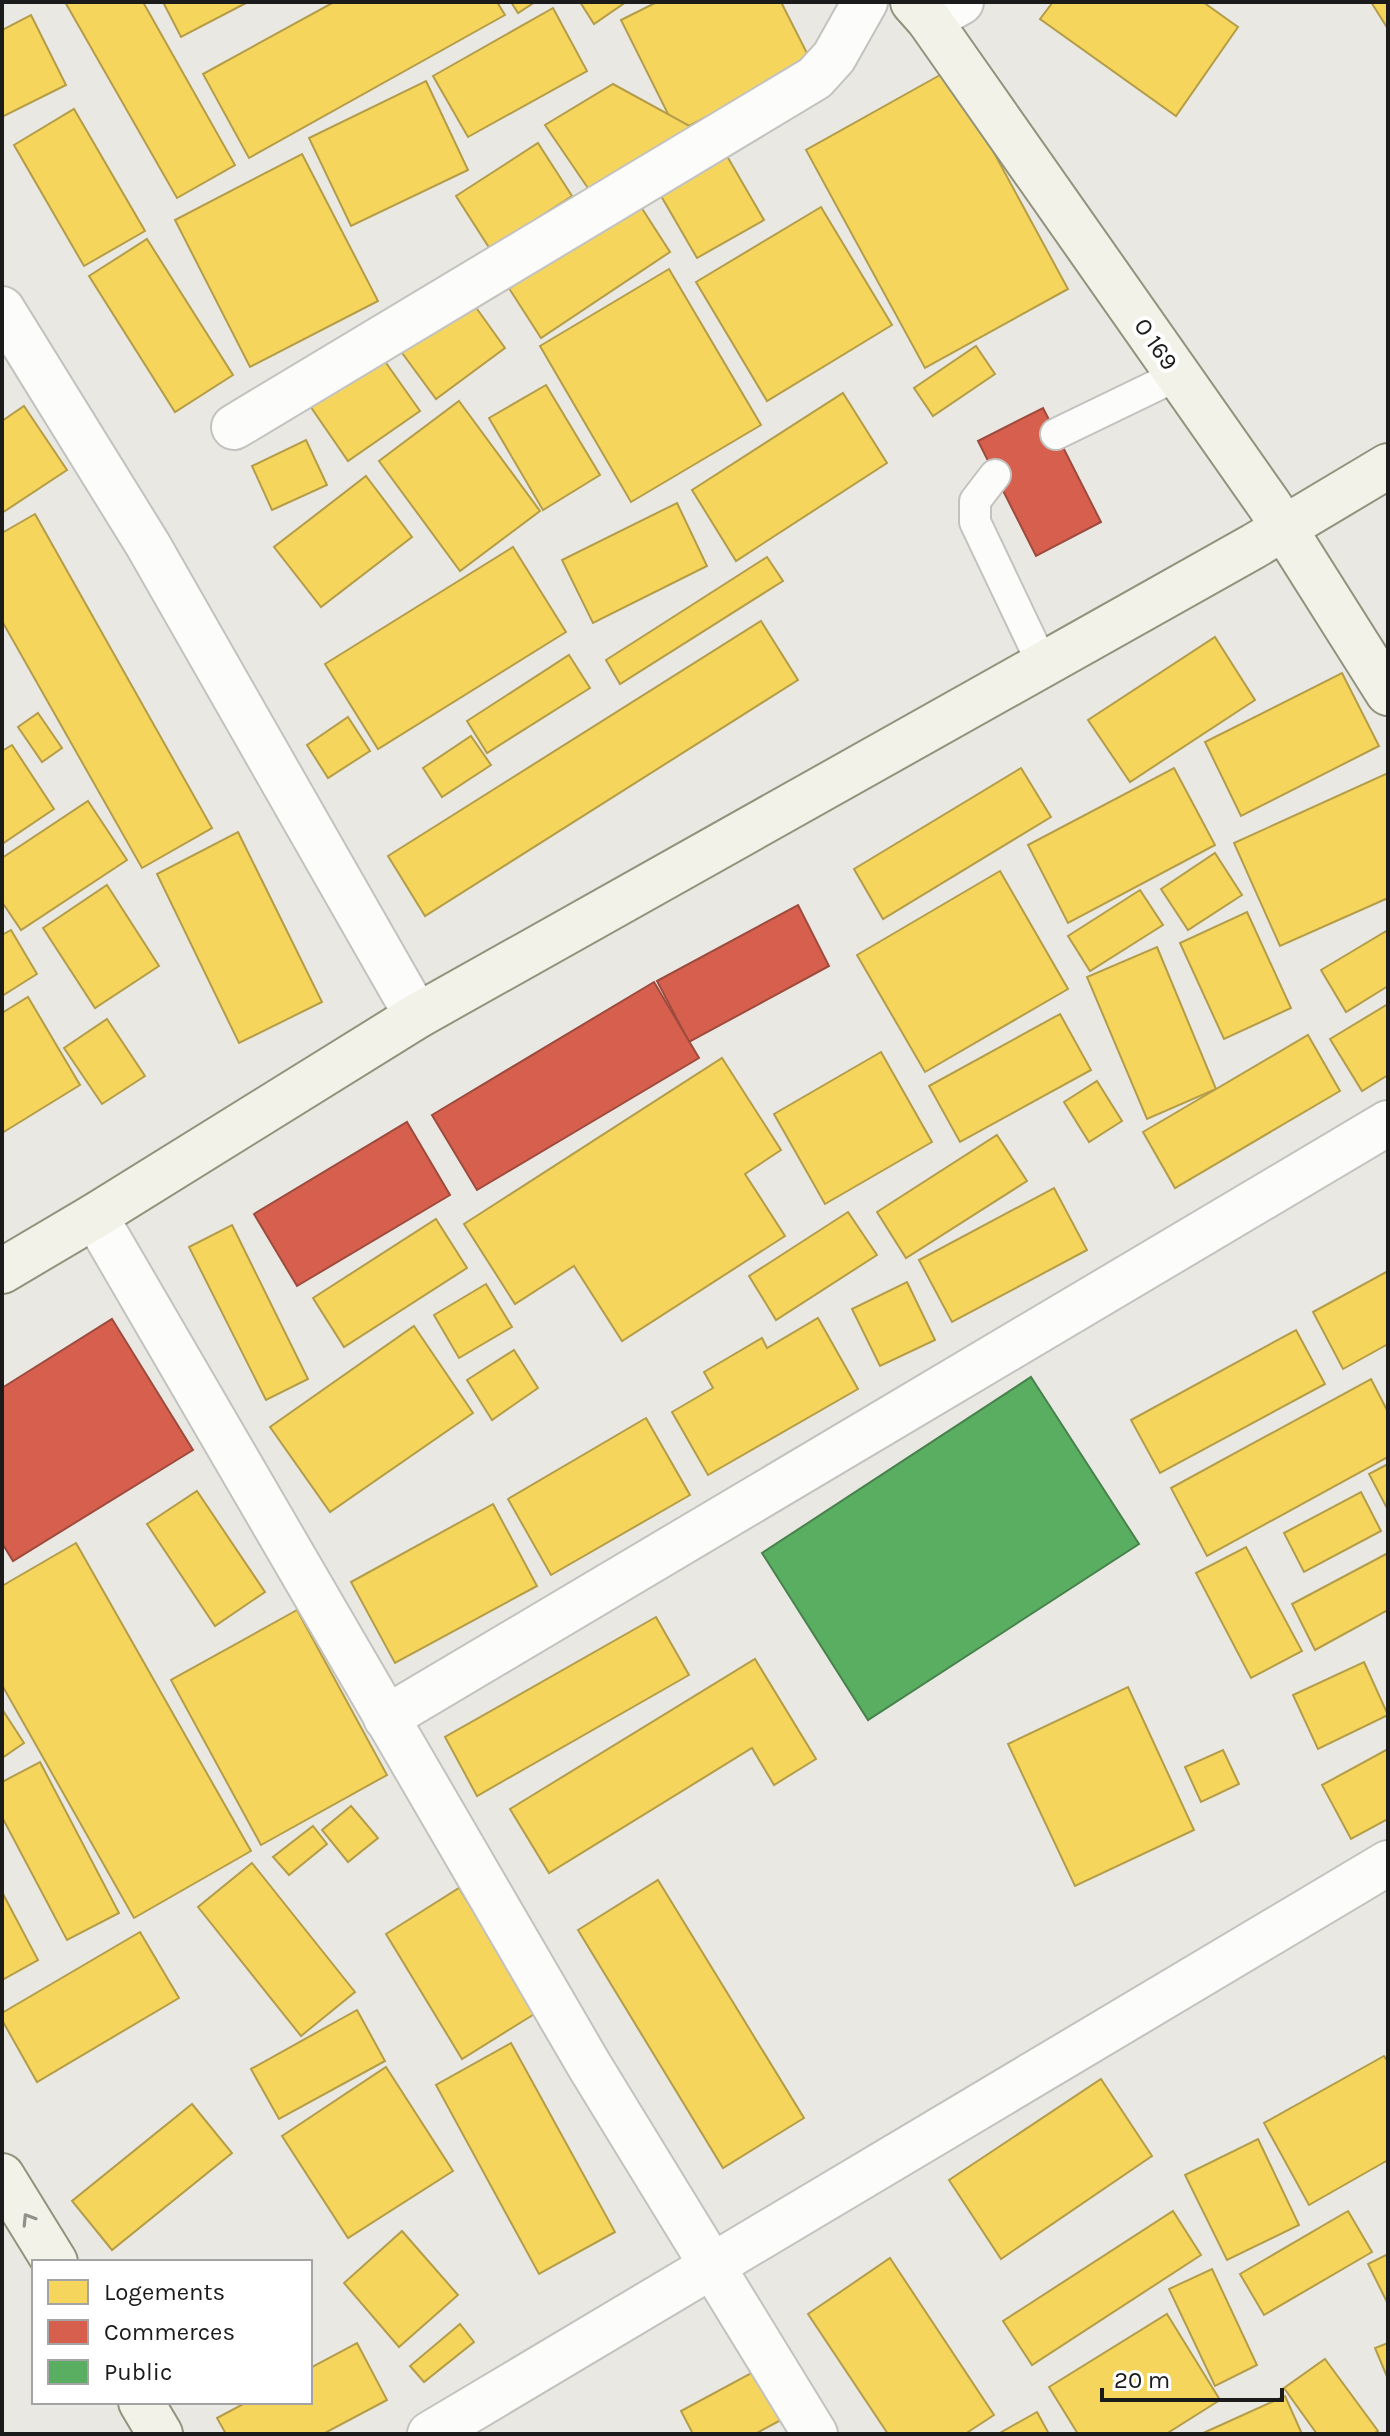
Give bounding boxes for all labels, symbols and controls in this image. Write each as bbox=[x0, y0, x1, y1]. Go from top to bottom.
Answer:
street label: O 169 bbox=[1128, 313, 1184, 375]
one-way arrow bbox=[23, 2213, 38, 2228]
legend bbox=[32, 2260, 312, 2404]
text: Logements bbox=[104, 2278, 225, 2306]
text: Commerces bbox=[104, 2318, 235, 2346]
scale bar bbox=[1102, 2352, 1282, 2402]
text: Public bbox=[104, 2358, 172, 2386]
text: 20 m bbox=[1114, 2366, 1170, 2394]

